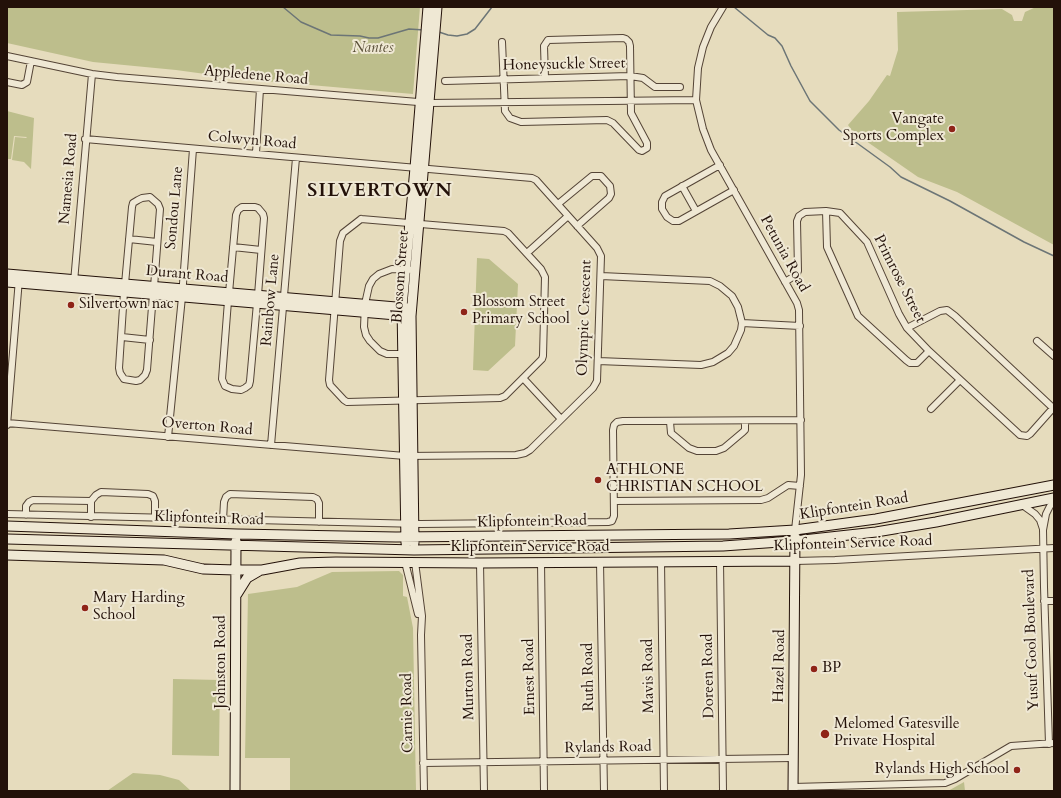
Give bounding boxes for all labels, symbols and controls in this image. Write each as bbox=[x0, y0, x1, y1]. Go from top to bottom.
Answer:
park label: Nantes bbox=[353, 40, 393, 58]
street label: Honeysuckle Street bbox=[502, 55, 626, 75]
street label: Appledene Road bbox=[203, 62, 309, 90]
place label: Vangate Sports Complex bbox=[843, 111, 944, 146]
marker: Vangate Sports Complex bbox=[947, 124, 957, 134]
street label: Colwyn Road bbox=[207, 128, 297, 154]
street label: Namesia Road bbox=[56, 133, 82, 225]
street label: Sondou Lane bbox=[162, 166, 188, 250]
district label: SILVERTOWN bbox=[307, 181, 453, 203]
street label: Petunia Road bbox=[756, 213, 812, 295]
street label: Blossom Street bbox=[389, 230, 413, 324]
street label: Primrose Street bbox=[869, 232, 929, 326]
street label: Rainbow Lane bbox=[258, 253, 284, 347]
street label: Olympic Crescent bbox=[574, 260, 596, 376]
street label: Durant Road bbox=[145, 262, 229, 288]
place label: Blossom Street Primary School bbox=[472, 294, 570, 329]
place label: Silvertown nac bbox=[79, 296, 174, 314]
marker: Silvertown nac bbox=[66, 300, 76, 310]
marker: Blossom Street Primary School bbox=[459, 307, 469, 317]
street label: Overton Road bbox=[161, 414, 253, 440]
place label: ATHLONE CHRISTIAN SCHOOL bbox=[606, 462, 763, 497]
marker: ATHLONE CHRISTIAN SCHOOL bbox=[593, 475, 603, 485]
street label: Klipfontein Road bbox=[798, 490, 910, 524]
street label: Klipfontein Road bbox=[154, 508, 264, 530]
street label: Klipfontein Road bbox=[477, 512, 587, 532]
street label: Klipfontein Service Road bbox=[773, 532, 933, 556]
street label: Klipfontein Service Road bbox=[451, 539, 609, 557]
street label: Yusuf Gool Boulevard bbox=[1021, 569, 1043, 711]
place label: Mary Harding School bbox=[93, 590, 185, 625]
marker: Mary Harding School bbox=[80, 603, 90, 613]
street label: Johnston Road bbox=[213, 615, 231, 709]
street label: Hazel Road bbox=[770, 629, 790, 703]
street label: Doreen Road bbox=[699, 633, 719, 719]
street label: Murton Road bbox=[459, 634, 479, 720]
street label: Ernest Road bbox=[520, 638, 540, 716]
street label: Mavis Road bbox=[639, 639, 659, 713]
street label: Ruth Road bbox=[579, 643, 599, 711]
place label: BP bbox=[822, 660, 841, 678]
marker: BP bbox=[809, 664, 819, 674]
street label: Carnie Road bbox=[398, 673, 418, 753]
place label: Melomed Gatesville Private Hospital bbox=[834, 716, 960, 751]
marker: Melomed Gatesville Private Hospital bbox=[819, 728, 831, 740]
street label: Rylands Road bbox=[564, 738, 652, 758]
place label: Rylands High School bbox=[875, 761, 1009, 779]
marker: Rylands High School bbox=[1012, 765, 1022, 775]

